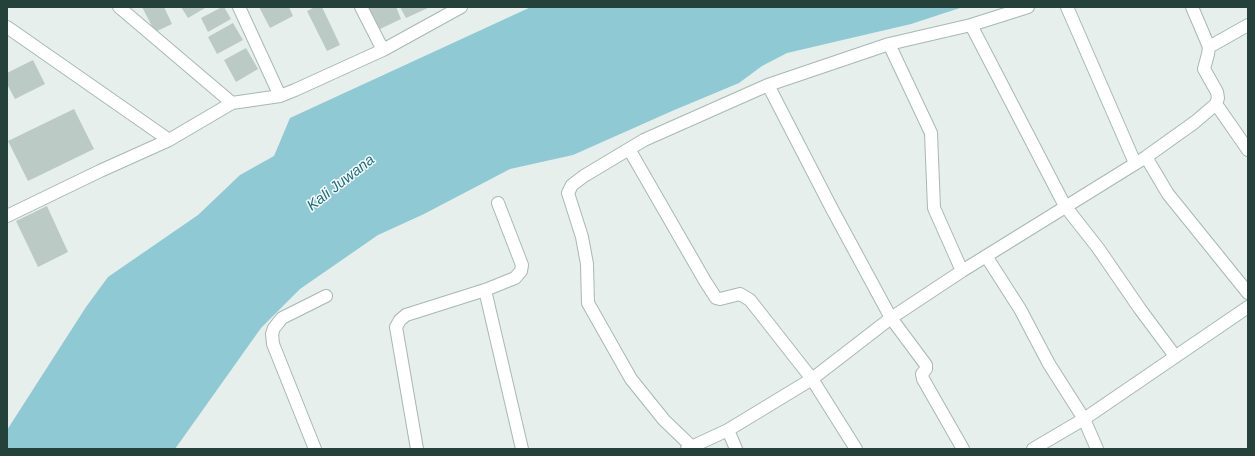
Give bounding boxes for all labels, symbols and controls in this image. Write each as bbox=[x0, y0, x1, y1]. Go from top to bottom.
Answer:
water label: Kali Juwana bbox=[304, 151, 378, 215]

